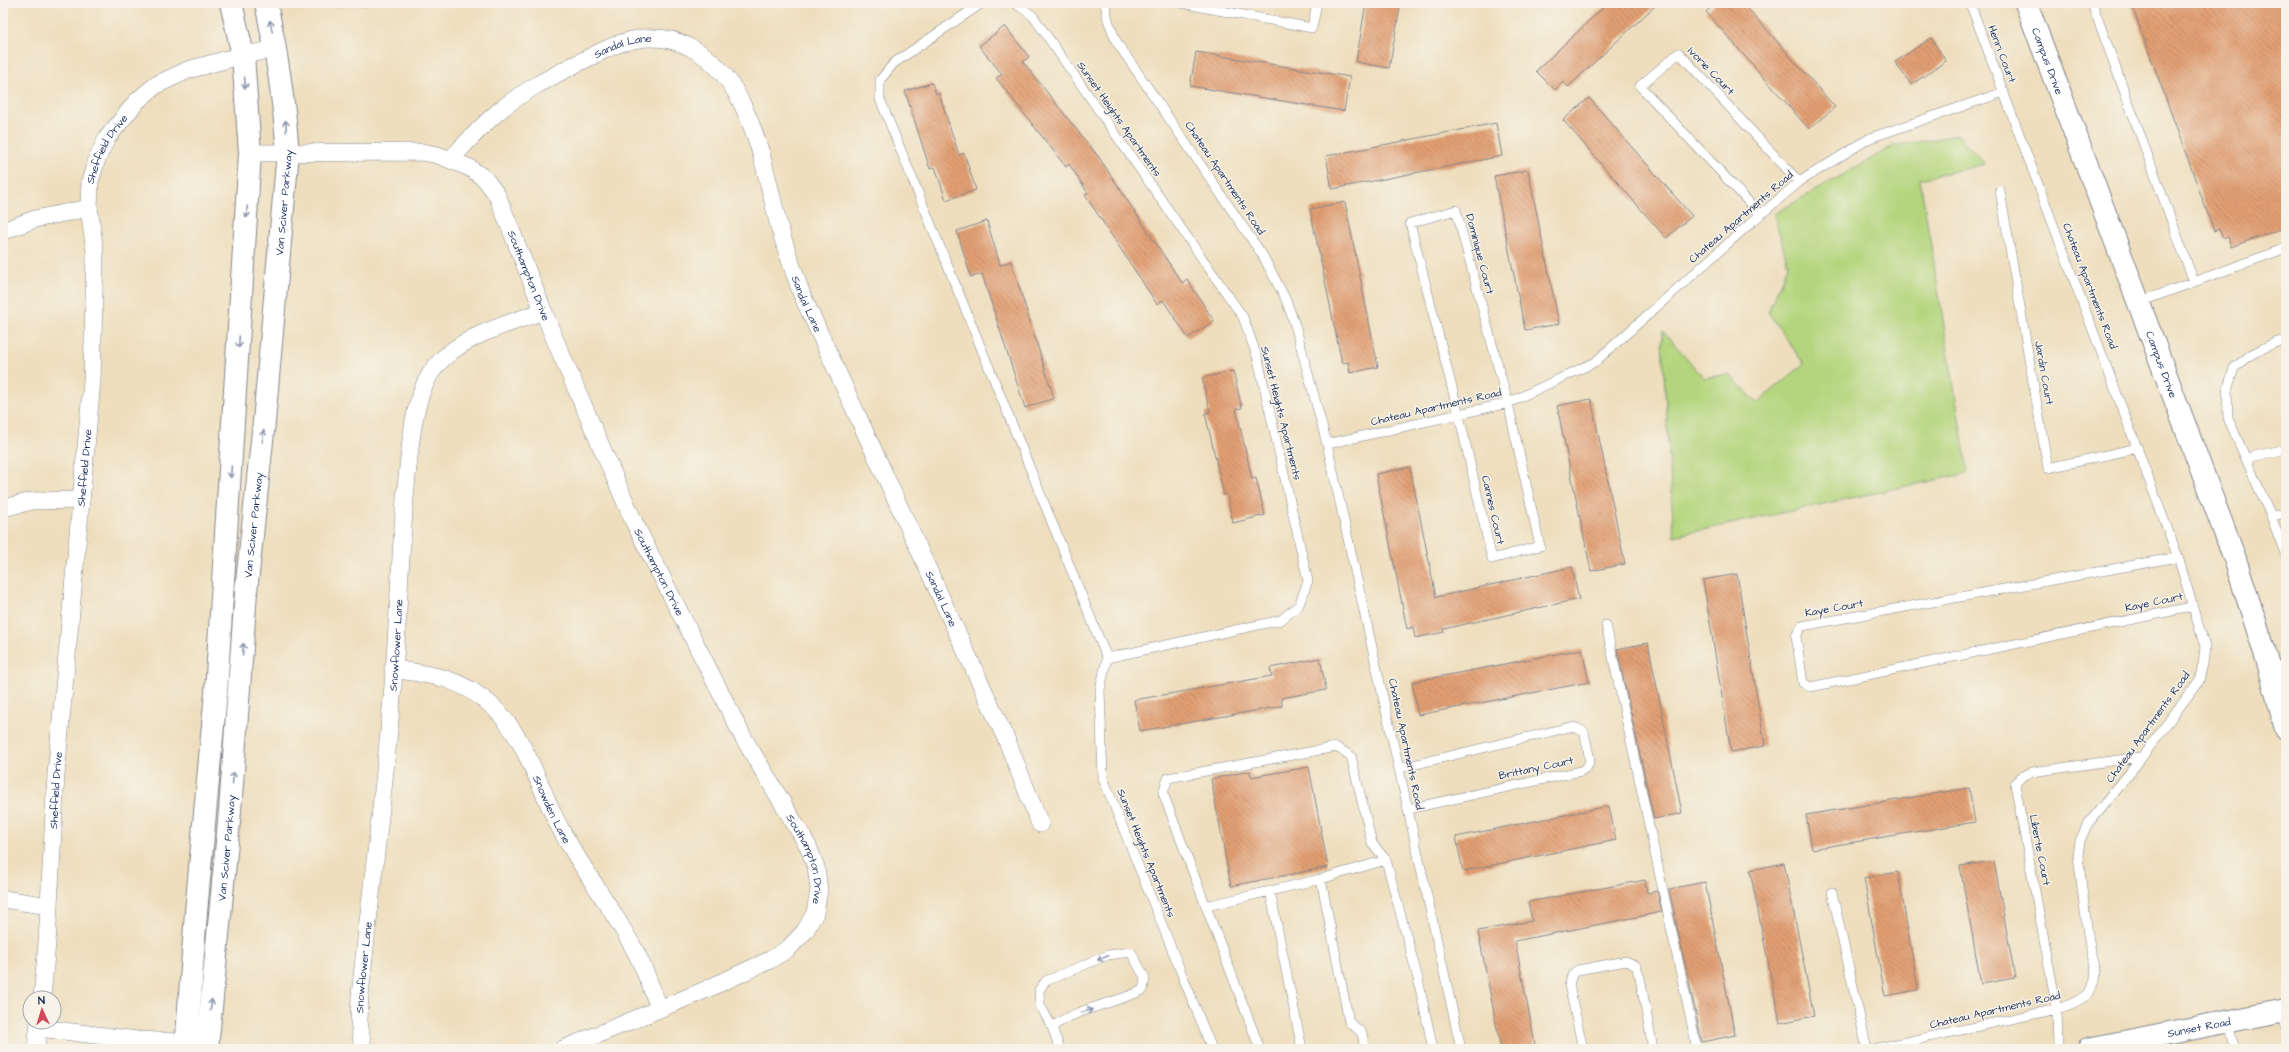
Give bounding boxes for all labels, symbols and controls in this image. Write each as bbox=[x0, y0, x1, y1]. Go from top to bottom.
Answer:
one-way arrow bbox=[267, 20, 275, 33]
street label: Henri Court bbox=[1984, 23, 2020, 85]
street label: Campus Drive bbox=[2028, 26, 2067, 97]
street label: Sandal Lane bbox=[591, 30, 652, 62]
street label: Ivorie Court bbox=[1684, 44, 1738, 99]
street label: Sunset Heights Apartments bbox=[1073, 58, 1165, 181]
one-way arrow bbox=[241, 76, 248, 89]
street label: Sheffield Drive bbox=[82, 111, 131, 185]
street label: Chateau Apartments Road bbox=[1181, 118, 1269, 238]
one-way arrow bbox=[283, 120, 290, 133]
street label: Van Sciver Parkway bbox=[271, 149, 297, 256]
street label: Chateau Apartments Road bbox=[1686, 167, 1797, 267]
one-way arrow bbox=[243, 205, 250, 218]
street label: Dominique Court bbox=[1462, 212, 1498, 296]
street label: Chateau Apartments Road bbox=[2059, 221, 2121, 351]
street label: Southampton Drive bbox=[504, 228, 554, 323]
street label: Sandal Lane bbox=[788, 274, 826, 335]
street label: Campus Drive bbox=[2142, 329, 2181, 400]
one-way arrow bbox=[235, 335, 242, 348]
street label: Jardin Court bbox=[2031, 340, 2057, 407]
street label: Sunset Heights Apartments bbox=[1256, 344, 1305, 482]
street label: Chateau Apartments Road bbox=[1369, 385, 1503, 429]
street label: Sheffield Drive bbox=[73, 428, 95, 507]
one-way arrow bbox=[259, 430, 267, 443]
one-way arrow bbox=[227, 465, 234, 478]
street label: Van Sciver Parkway bbox=[240, 471, 267, 579]
street label: Cannes Court bbox=[1478, 474, 1508, 546]
street label: Southampton Drive bbox=[631, 526, 688, 618]
street label: Sandal Lane bbox=[922, 568, 961, 629]
street label: Kaye Court bbox=[2124, 588, 2185, 616]
street label: Kaye Court bbox=[1804, 595, 1865, 621]
street label: Snowflower Lane bbox=[385, 599, 406, 692]
one-way arrow bbox=[240, 643, 247, 656]
street label: Chateau Apartments Road bbox=[2103, 668, 2194, 786]
street label: Chateau Apartments Road bbox=[1385, 677, 1427, 811]
street label: Sheffield Drive bbox=[46, 751, 66, 830]
street label: Brittany Court bbox=[1497, 753, 1576, 784]
one-way arrow bbox=[229, 772, 236, 785]
street label: Snowden Lane bbox=[530, 773, 575, 846]
street label: Sunset Heights Apartments bbox=[1112, 786, 1179, 920]
street label: Van Sciver Parkway bbox=[214, 794, 240, 902]
street label: Southampton Drive bbox=[783, 811, 827, 906]
street label: Liberte Court bbox=[2026, 813, 2054, 887]
street label: Snowflower Lane bbox=[352, 921, 375, 1014]
one-way arrow bbox=[1098, 954, 1110, 962]
street label: Chateau Apartments Road bbox=[1928, 988, 2062, 1032]
north arrow bbox=[22, 990, 62, 1030]
text: N bbox=[37, 993, 45, 1008]
one-way arrow bbox=[207, 999, 214, 1012]
one-way arrow bbox=[1081, 1007, 1094, 1014]
street label: Sunset Road bbox=[2166, 1014, 2232, 1041]

